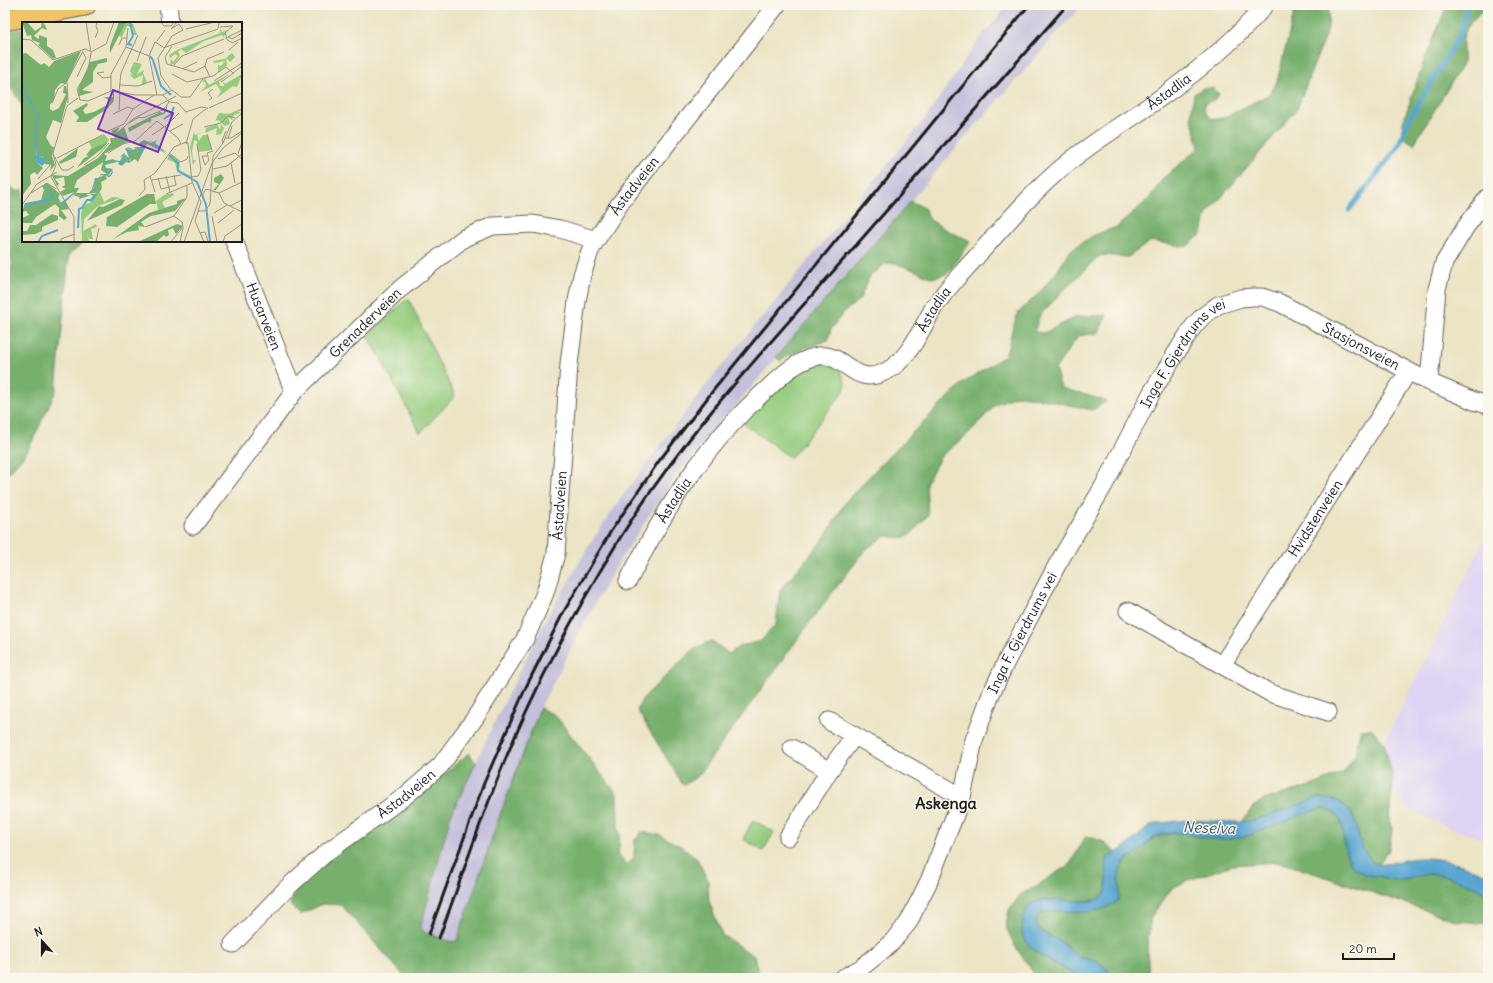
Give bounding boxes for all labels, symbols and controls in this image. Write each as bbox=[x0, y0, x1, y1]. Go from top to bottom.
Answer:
inset map bbox=[22, 22, 242, 242]
street label: Åstadlia bbox=[1143, 69, 1195, 114]
street label: Åstadveien bbox=[606, 153, 663, 218]
street label: Husarveien bbox=[242, 280, 285, 353]
street label: Åstadlia bbox=[913, 283, 955, 335]
street label: Grenaderveien bbox=[325, 284, 405, 362]
street label: Inga F. Gjerdrums vei bbox=[1136, 294, 1227, 411]
street label: Stasjonsveien bbox=[1319, 318, 1403, 374]
street label: Åstadveien bbox=[548, 470, 571, 541]
street label: Åstadlia bbox=[653, 474, 695, 526]
street label: Hvidstenveien bbox=[1284, 476, 1346, 560]
street label: Inga F. Gjerdrums vei bbox=[983, 569, 1061, 696]
street label: Åstadveien bbox=[374, 765, 439, 822]
district label: Askenga bbox=[915, 793, 977, 814]
water label: Neselva bbox=[1183, 817, 1237, 838]
north arrow bbox=[22, 921, 62, 961]
text: N bbox=[32, 924, 44, 940]
scale bar bbox=[1343, 935, 1394, 961]
text: 20 m bbox=[1349, 941, 1377, 956]

